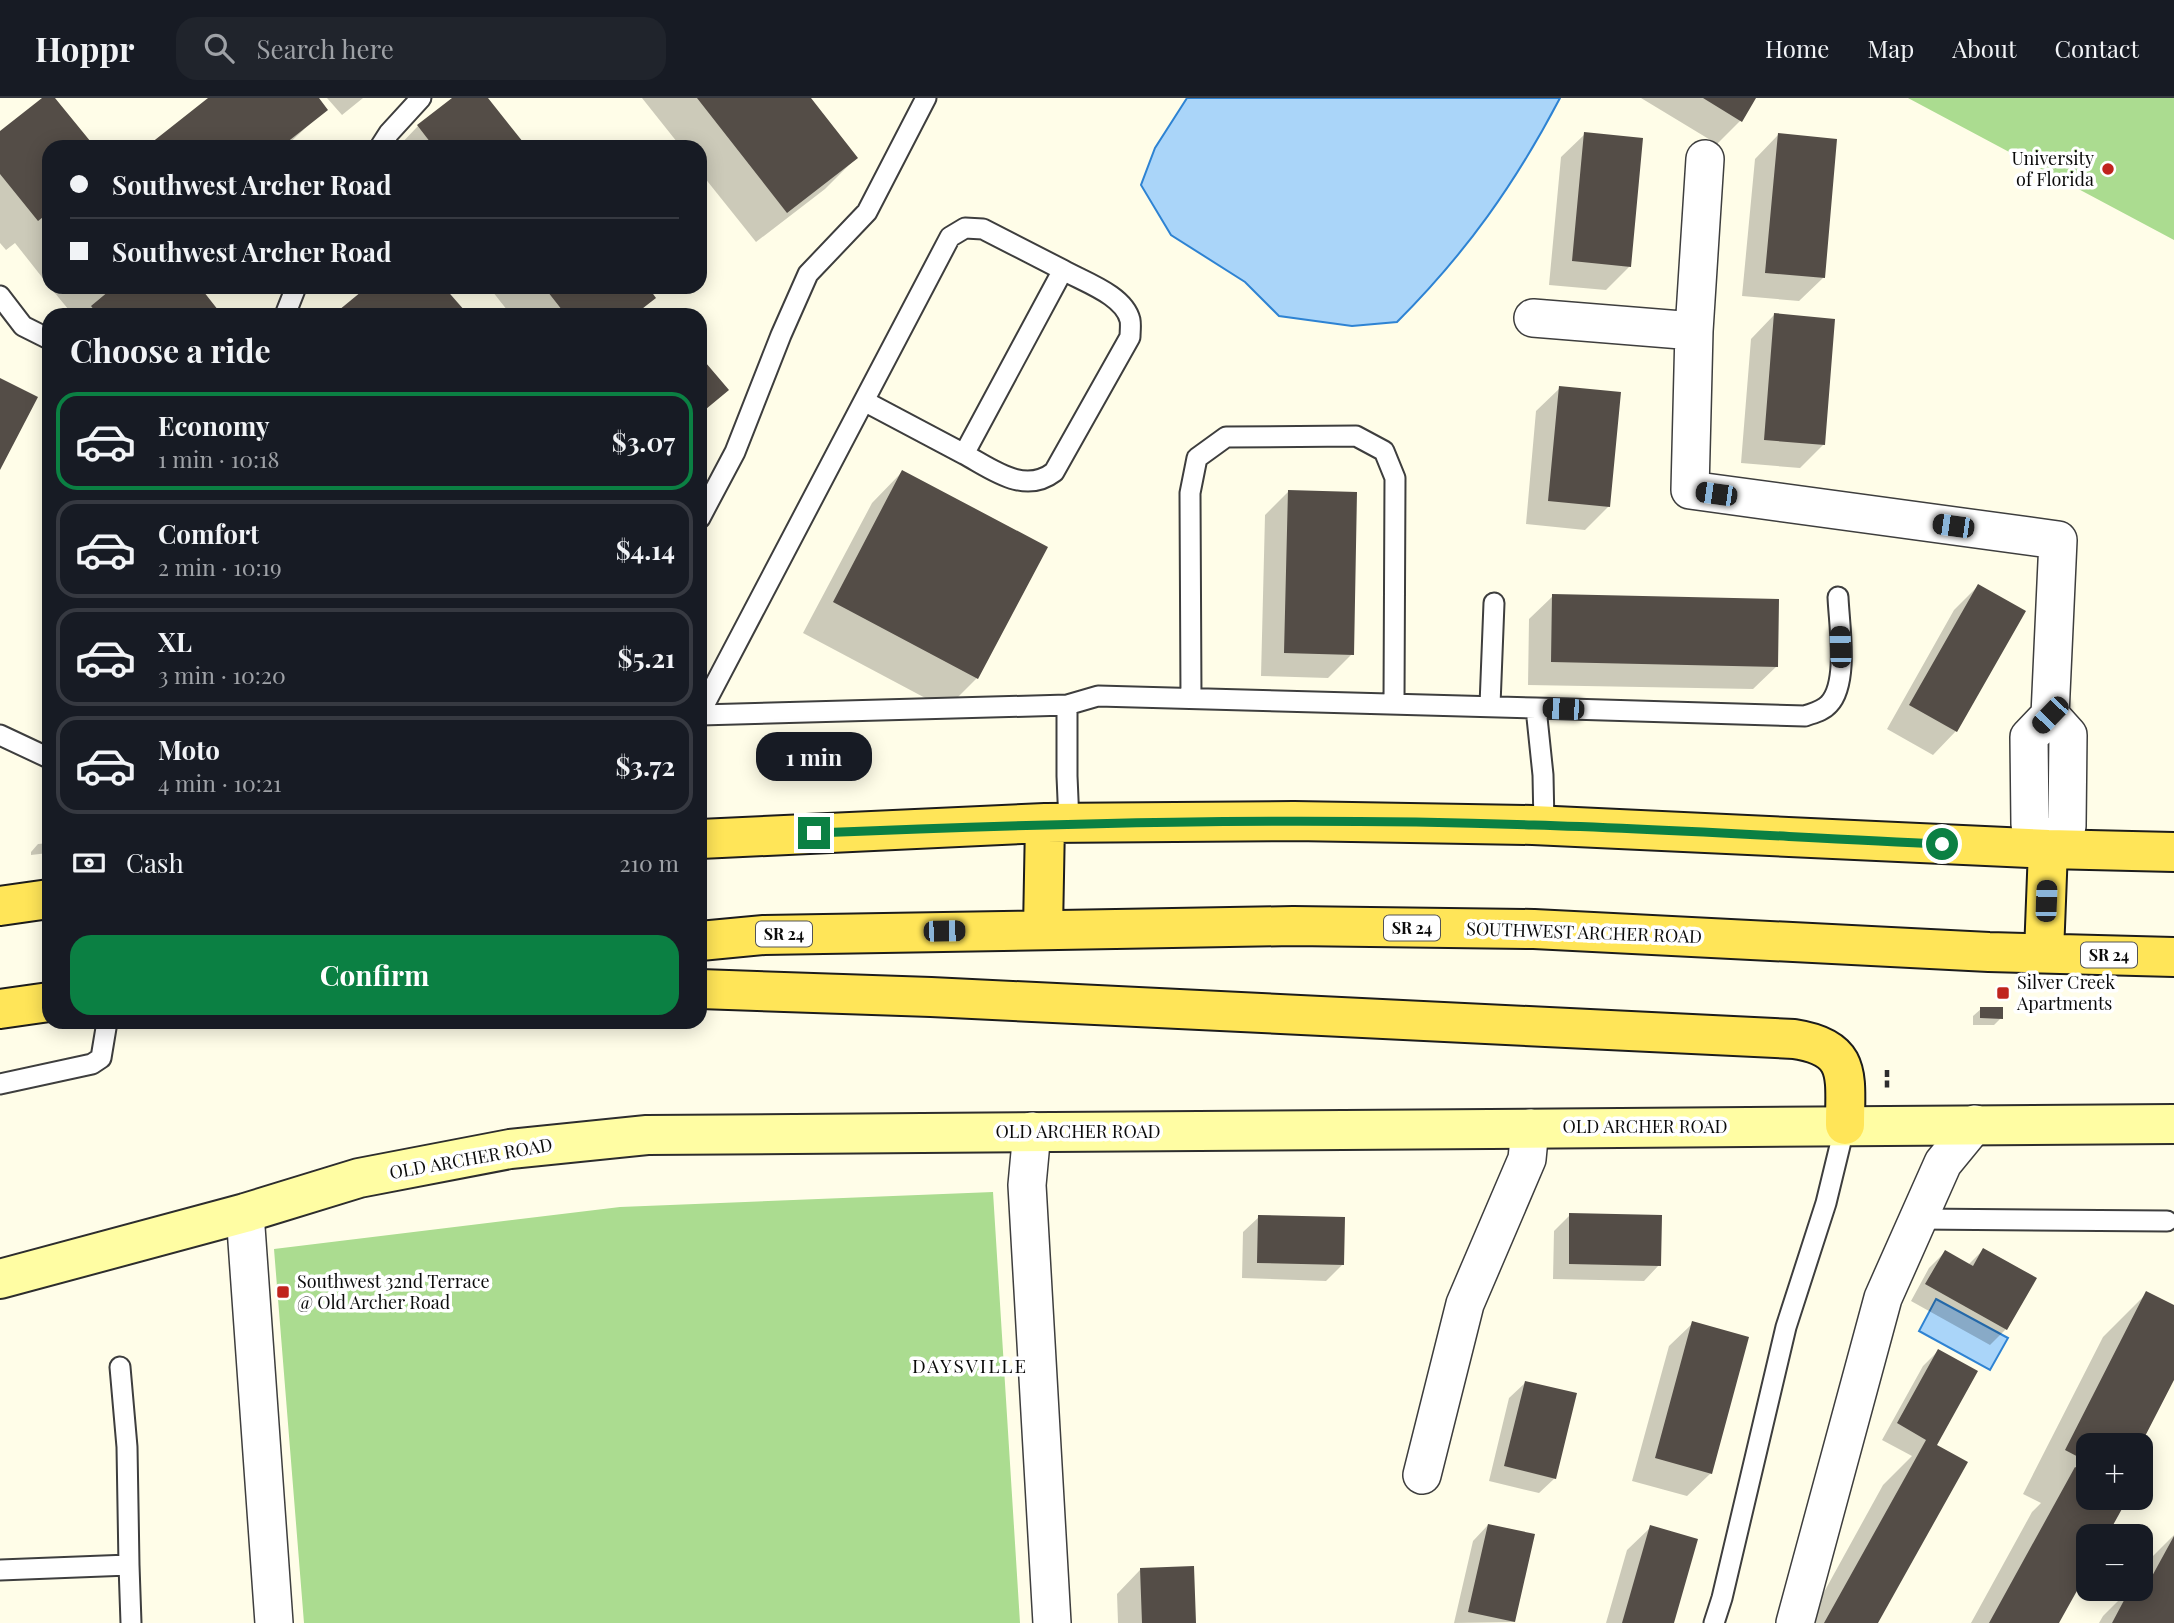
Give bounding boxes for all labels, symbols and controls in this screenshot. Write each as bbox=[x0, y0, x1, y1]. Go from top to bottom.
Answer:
search box bbox=[176, 17, 666, 80]
text: Hoppr bbox=[35, 26, 134, 70]
icon: search bbox=[200, 29, 238, 67]
text: Search here bbox=[256, 31, 394, 66]
text: Home bbox=[1765, 32, 1829, 64]
text: Map bbox=[1867, 32, 1914, 64]
text: About bbox=[1952, 32, 2016, 64]
text: Contact bbox=[2054, 32, 2139, 64]
place label: University of Florida bbox=[2011, 146, 2094, 191]
marker: University of Florida bbox=[2100, 161, 2116, 177]
text: Southwest Archer Road bbox=[112, 167, 392, 202]
text: Southwest Archer Road bbox=[112, 234, 392, 269]
text: Choose a ride bbox=[70, 328, 271, 371]
text: Economy bbox=[158, 408, 269, 443]
icon: car bbox=[74, 410, 137, 473]
text: $3.07 bbox=[612, 424, 675, 459]
text: 1 min · 10:18 bbox=[158, 443, 280, 474]
car bbox=[1694, 481, 1739, 507]
car bbox=[1931, 513, 1976, 539]
text: Comfort bbox=[158, 516, 259, 551]
icon: car bbox=[74, 518, 137, 581]
text: $4.14 bbox=[616, 532, 675, 567]
text: 2 min · 10:19 bbox=[158, 551, 282, 582]
text: XL bbox=[158, 624, 192, 659]
icon: car bbox=[74, 626, 137, 689]
car bbox=[1829, 626, 1852, 668]
text: $5.21 bbox=[618, 640, 675, 675]
text: 3 min · 10:20 bbox=[158, 659, 286, 690]
car bbox=[2028, 693, 2073, 737]
car bbox=[1542, 698, 1585, 720]
text: Moto bbox=[158, 732, 220, 767]
callout: 1 min bbox=[756, 732, 872, 780]
icon: car bbox=[74, 734, 137, 797]
text: 1 min bbox=[786, 741, 842, 772]
text: $3.72 bbox=[616, 748, 675, 783]
text: 4 min · 10:21 bbox=[158, 767, 281, 798]
route end bbox=[798, 817, 830, 849]
route start bbox=[1926, 828, 1958, 860]
icon: cash bbox=[70, 844, 108, 882]
text: Cash bbox=[126, 845, 184, 880]
text: 210 m bbox=[620, 847, 679, 878]
car bbox=[2035, 880, 2058, 922]
road number: SR 24 bbox=[1384, 916, 1440, 940]
street label: SOUTHWEST ARCHER ROAD bbox=[1466, 916, 1702, 948]
car bbox=[923, 920, 966, 942]
road number: SR 24 bbox=[756, 922, 812, 946]
button: Confirm bbox=[70, 935, 679, 1015]
road number: SR 24 bbox=[2081, 942, 2137, 968]
place label: Silver Creek Apartments bbox=[2016, 970, 2115, 1015]
marker: Silver Creek Apartments bbox=[1995, 985, 2011, 1001]
street label: OLD ARCHER ROAD bbox=[1563, 1114, 1727, 1138]
street label: OLD ARCHER ROAD bbox=[996, 1119, 1160, 1143]
street label: OLD ARCHER ROAD bbox=[388, 1132, 554, 1184]
place label: Southwest 32nd Terrace @ Old Archer Road bbox=[297, 1269, 490, 1314]
marker: Southwest 32nd Terrace @ Old Archer Road bbox=[275, 1284, 291, 1300]
district label: DAYSVILLE bbox=[912, 1352, 1028, 1378]
map controls bbox=[2076, 1433, 2153, 1601]
button: + bbox=[2076, 1433, 2153, 1510]
button: − bbox=[2076, 1524, 2153, 1601]

